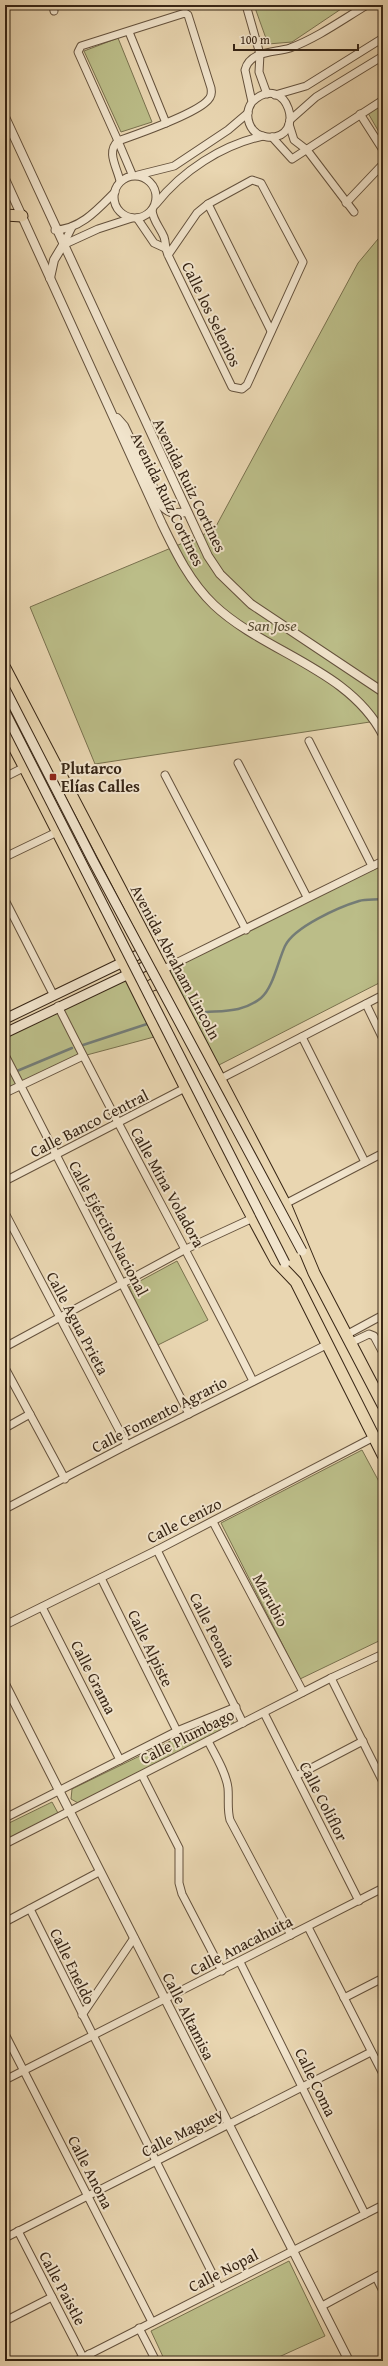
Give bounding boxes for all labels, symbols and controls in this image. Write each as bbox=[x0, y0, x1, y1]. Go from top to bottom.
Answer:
scale bar bbox=[234, 26, 358, 52]
text: 100 m bbox=[240, 31, 270, 48]
street label: Calle los Selenios bbox=[176, 257, 248, 371]
street label: Avenida Ruiz Cortines bbox=[147, 414, 233, 556]
street label: Avenida Ruíz Cortines bbox=[125, 428, 211, 570]
park label: San Jose bbox=[247, 613, 297, 637]
place label: Plutarco Elías Calles bbox=[61, 756, 140, 798]
marker: Plutarco Elías Calles bbox=[48, 772, 58, 782]
street label: Avenida Abraham Lincoln bbox=[125, 880, 227, 1044]
street label: Calle Banco Central bbox=[26, 1083, 153, 1163]
street label: Calle Mina Voladora bbox=[125, 1122, 211, 1252]
street label: Calle Ejército Nacional bbox=[63, 1156, 155, 1300]
street label: Calle Agua Prieta bbox=[41, 1267, 116, 1379]
street label: Calle Fomento Agrario bbox=[87, 1369, 231, 1459]
street label: Calle Cenizo bbox=[142, 1491, 226, 1549]
street label: Marubio bbox=[247, 1569, 295, 1631]
street label: Calle Peonia bbox=[184, 1588, 242, 1672]
street label: Calle Alpiste bbox=[122, 1605, 180, 1691]
street label: Calle Grama bbox=[65, 1636, 123, 1719]
street label: Calle Plumbago bbox=[136, 1702, 238, 1770]
street label: Calle Coliflor bbox=[294, 1757, 355, 1845]
street label: Calle Anacahuita bbox=[185, 1909, 297, 1981]
street label: Calle Eneldo bbox=[44, 1924, 102, 2008]
street label: Calle Altamisa bbox=[157, 1968, 221, 2064]
street label: Calle Coma bbox=[289, 2044, 343, 2121]
street label: Calle Maguey bbox=[137, 2101, 227, 2163]
street label: Calle Anona bbox=[62, 2131, 120, 2213]
street label: Calle Nopal bbox=[184, 2242, 263, 2298]
street label: Calle Paistle bbox=[33, 2247, 93, 2329]

